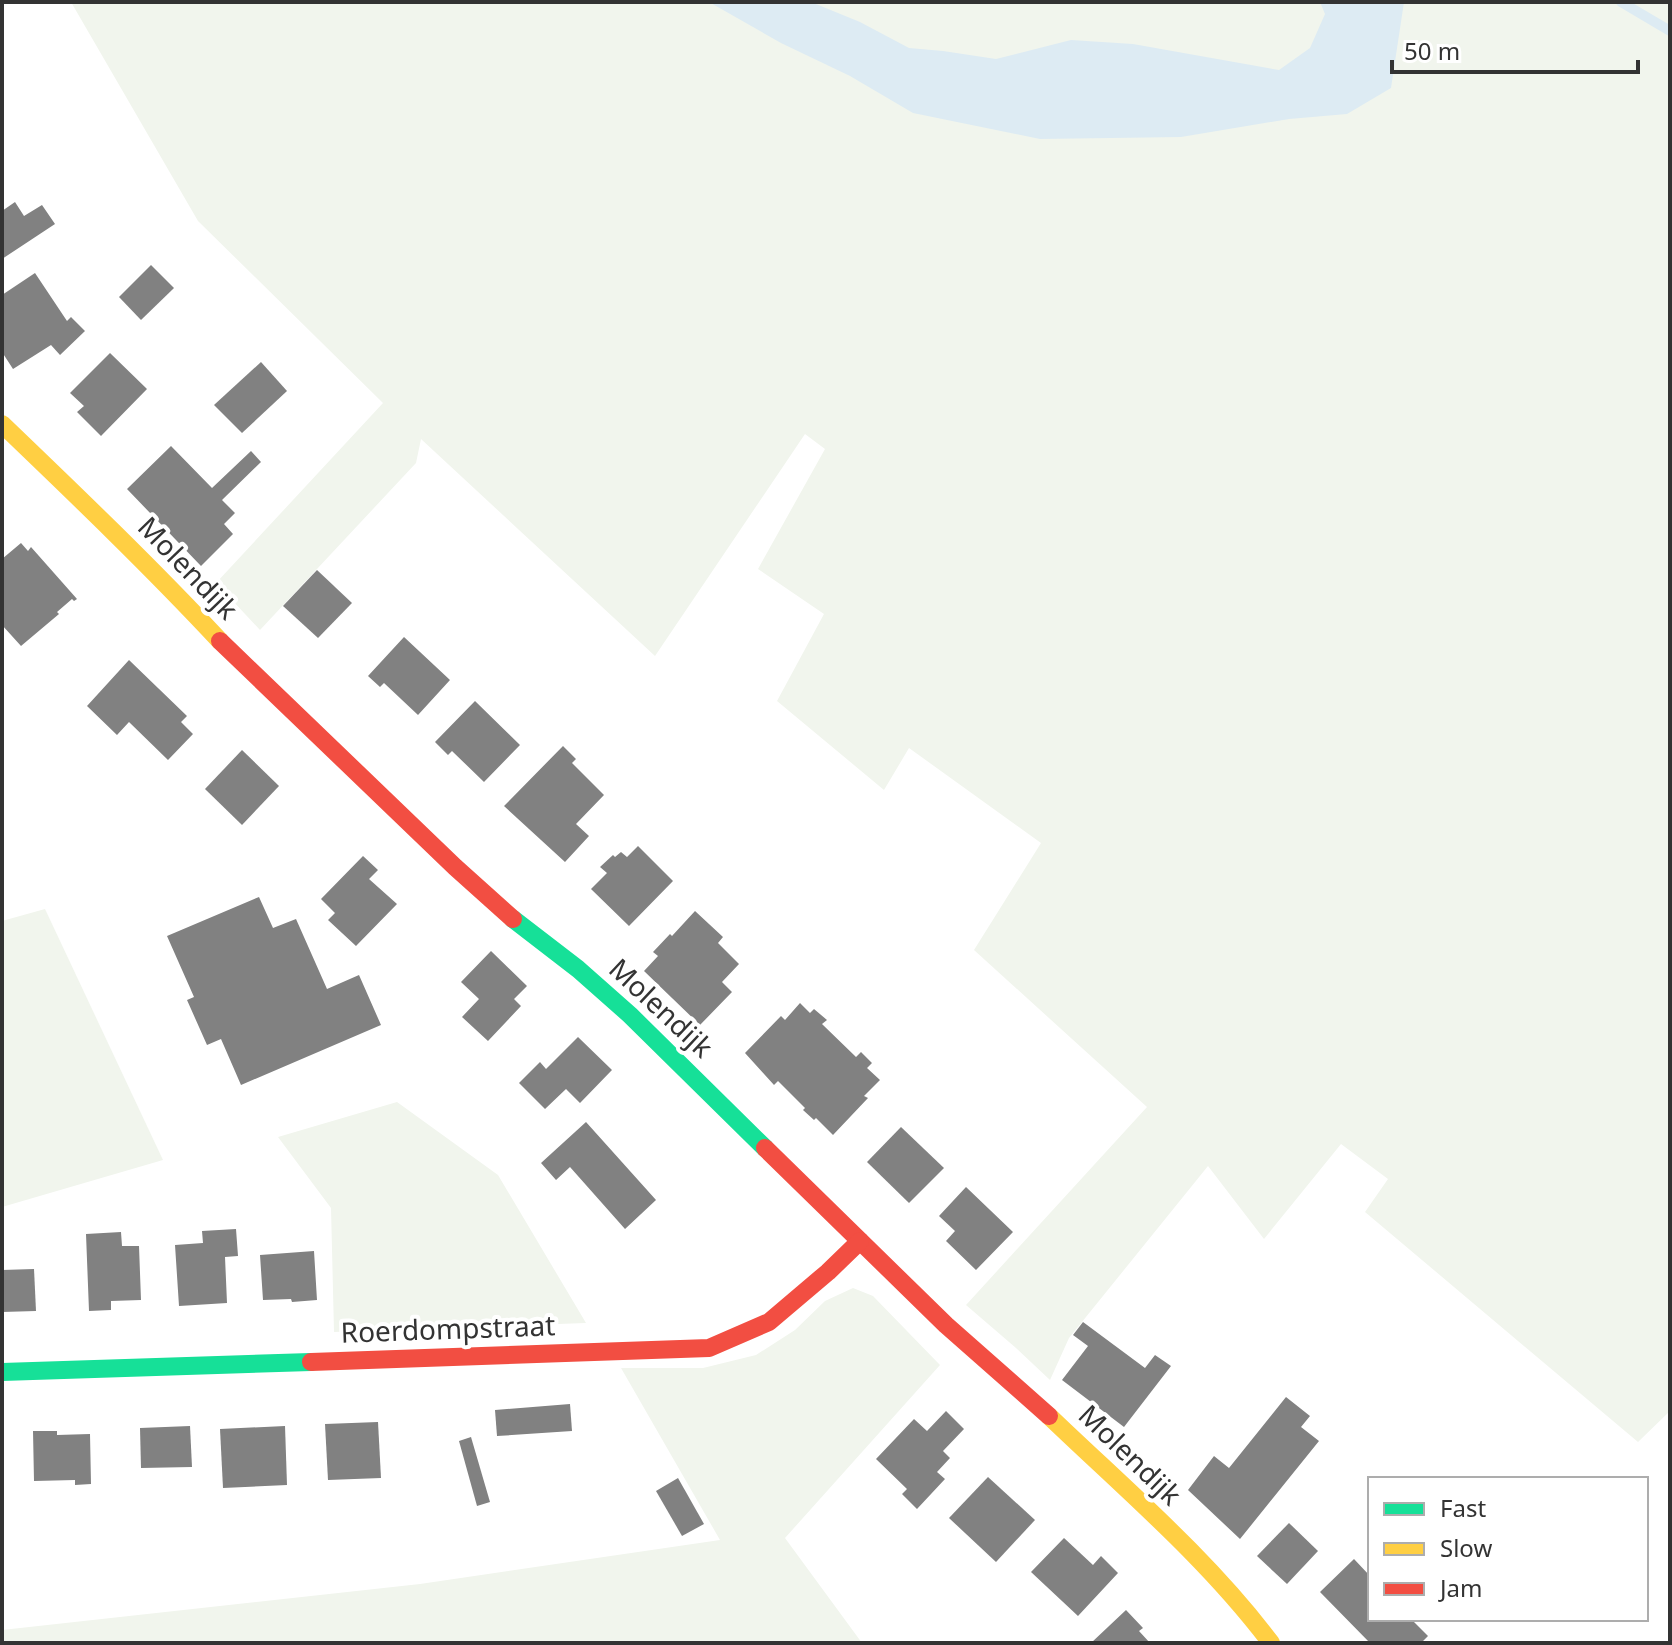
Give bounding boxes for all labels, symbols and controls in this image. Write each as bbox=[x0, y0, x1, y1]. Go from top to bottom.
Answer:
scale bar bbox=[1392, 24, 1638, 74]
text: 50 m bbox=[1404, 34, 1460, 67]
street label: Molendijk bbox=[130, 508, 247, 627]
street label: Molendijk bbox=[601, 949, 722, 1065]
street label: Roerdompstraat bbox=[340, 1305, 556, 1351]
street label: Molendijk bbox=[1071, 1396, 1190, 1513]
legend bbox=[1368, 1477, 1648, 1621]
text: Fast bbox=[1440, 1491, 1486, 1524]
text: Slow bbox=[1440, 1531, 1492, 1564]
text: Jam bbox=[1438, 1571, 1482, 1604]

